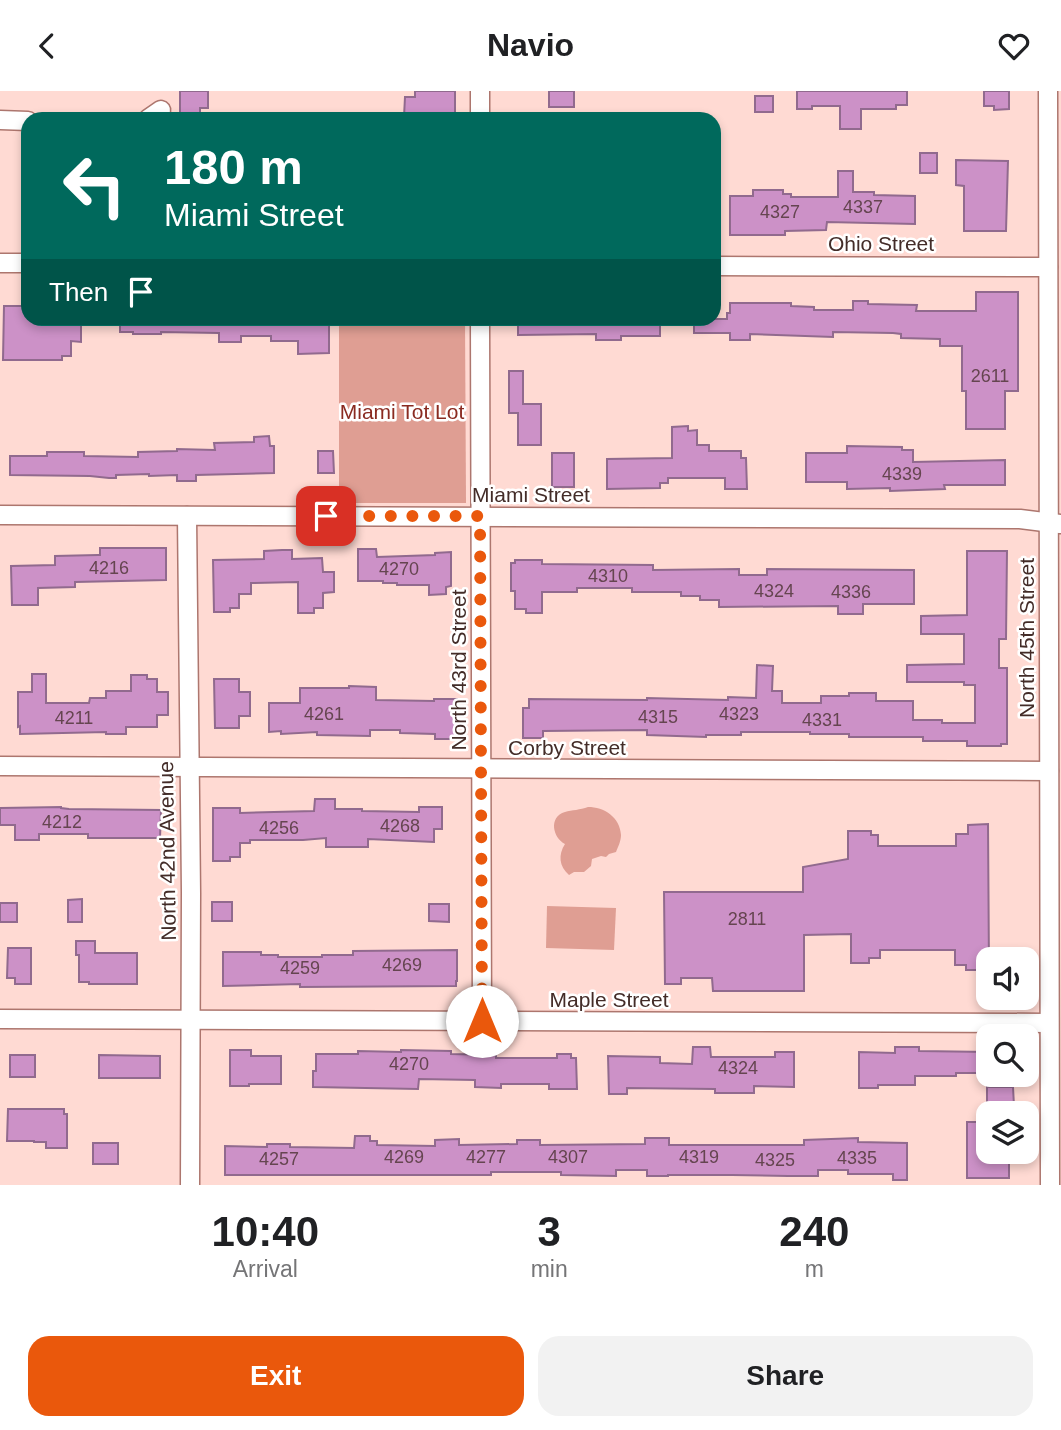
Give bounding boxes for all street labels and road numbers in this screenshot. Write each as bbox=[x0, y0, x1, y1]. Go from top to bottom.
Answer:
street label: Ohio Street bbox=[828, 232, 934, 255]
street label: Miami Street bbox=[472, 483, 590, 506]
street label: North 45th Street bbox=[1015, 558, 1038, 718]
street label: North 43rd Street bbox=[447, 589, 470, 751]
street label: Corby Street bbox=[508, 736, 626, 759]
street label: North 42nd Avenue bbox=[154, 761, 180, 941]
street label: Maple Street bbox=[549, 988, 669, 1011]

